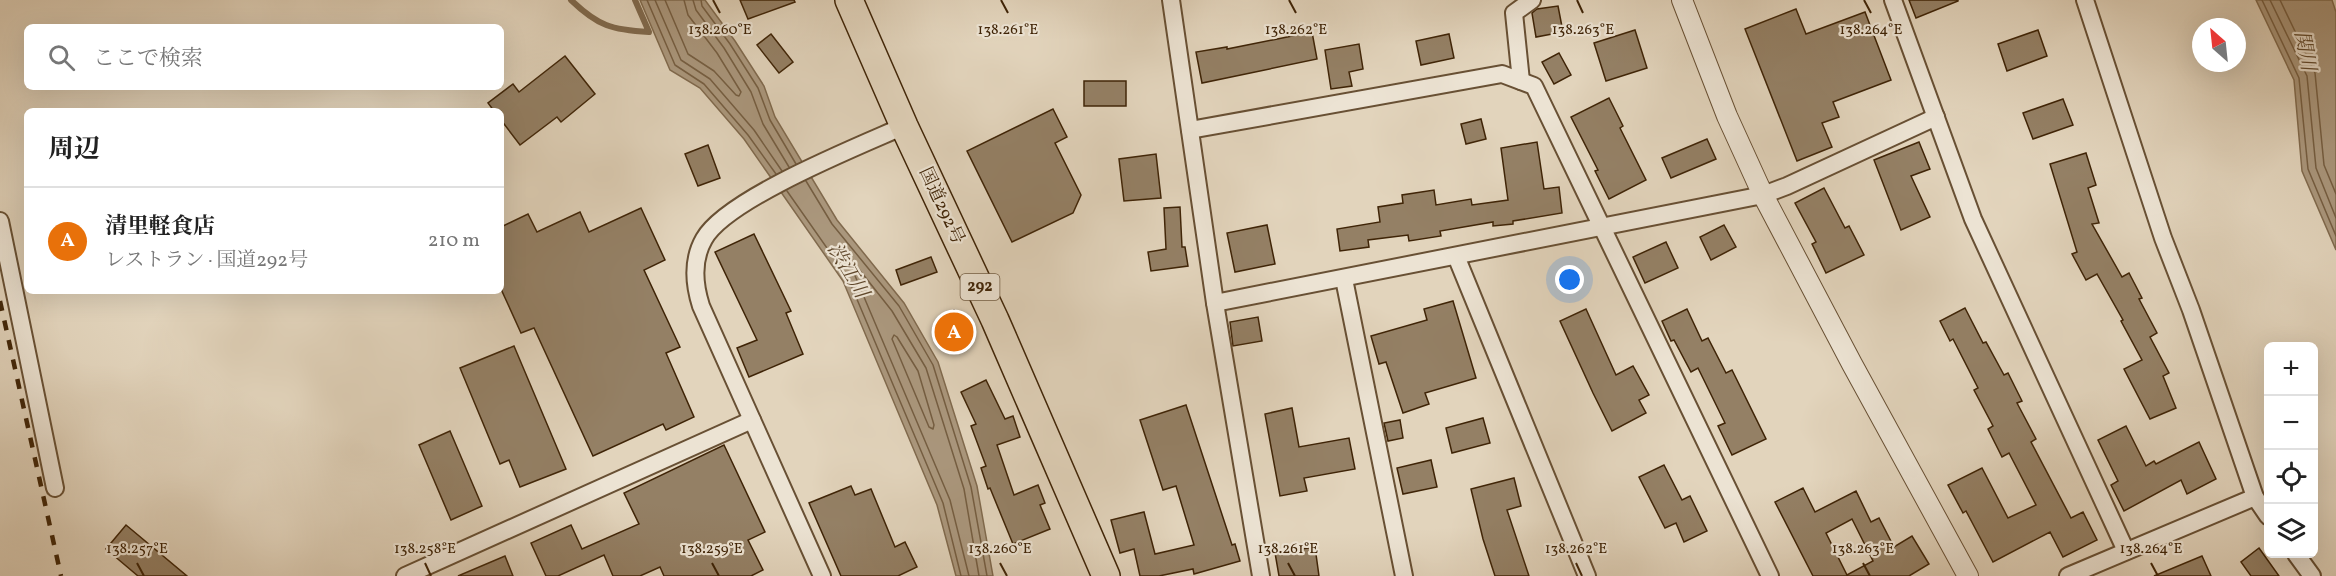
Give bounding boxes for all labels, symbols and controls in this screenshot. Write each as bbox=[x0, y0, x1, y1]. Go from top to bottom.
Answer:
north arrow bbox=[2192, 18, 2246, 72]
text: 138.260°E bbox=[688, 20, 752, 41]
text: 138.261°E bbox=[978, 20, 1038, 41]
text: 138.262°E bbox=[1265, 20, 1327, 41]
text: 138.263°E bbox=[1552, 20, 1614, 41]
text: 138.264°E bbox=[1839, 20, 1903, 41]
search box bbox=[24, 24, 504, 90]
water label: 関川 bbox=[2286, 29, 2322, 75]
icon: search bbox=[45, 41, 78, 74]
text: ここで検索 bbox=[93, 44, 203, 75]
text: 周辺 bbox=[48, 132, 100, 168]
street label: 国道292号 bbox=[912, 163, 970, 249]
text: 清里軽食店 bbox=[105, 212, 215, 243]
text: A bbox=[60, 227, 75, 255]
text: 210 m bbox=[428, 227, 480, 255]
water label: 渋江川 bbox=[820, 238, 875, 306]
text: レストラン · 国道292号 bbox=[105, 247, 308, 275]
your location bbox=[1555, 265, 1584, 294]
road number: 292 bbox=[960, 274, 1000, 300]
pin: A bbox=[934, 310, 974, 354]
map controls bbox=[2264, 342, 2318, 558]
button: + bbox=[2264, 342, 2318, 396]
button: − bbox=[2264, 396, 2318, 450]
button: locate bbox=[2264, 450, 2318, 504]
button: layers bbox=[2264, 504, 2318, 558]
text: 138.257°E bbox=[106, 539, 168, 560]
text: 138.258°E bbox=[394, 539, 456, 560]
text: 138.259°E bbox=[681, 539, 743, 560]
text: 138.260°E bbox=[968, 539, 1032, 560]
text: 138.261°E bbox=[1258, 539, 1318, 560]
text: 138.262°E bbox=[1545, 539, 1607, 560]
text: 138.263°E bbox=[1832, 539, 1894, 560]
text: 138.264°E bbox=[2119, 539, 2183, 560]

